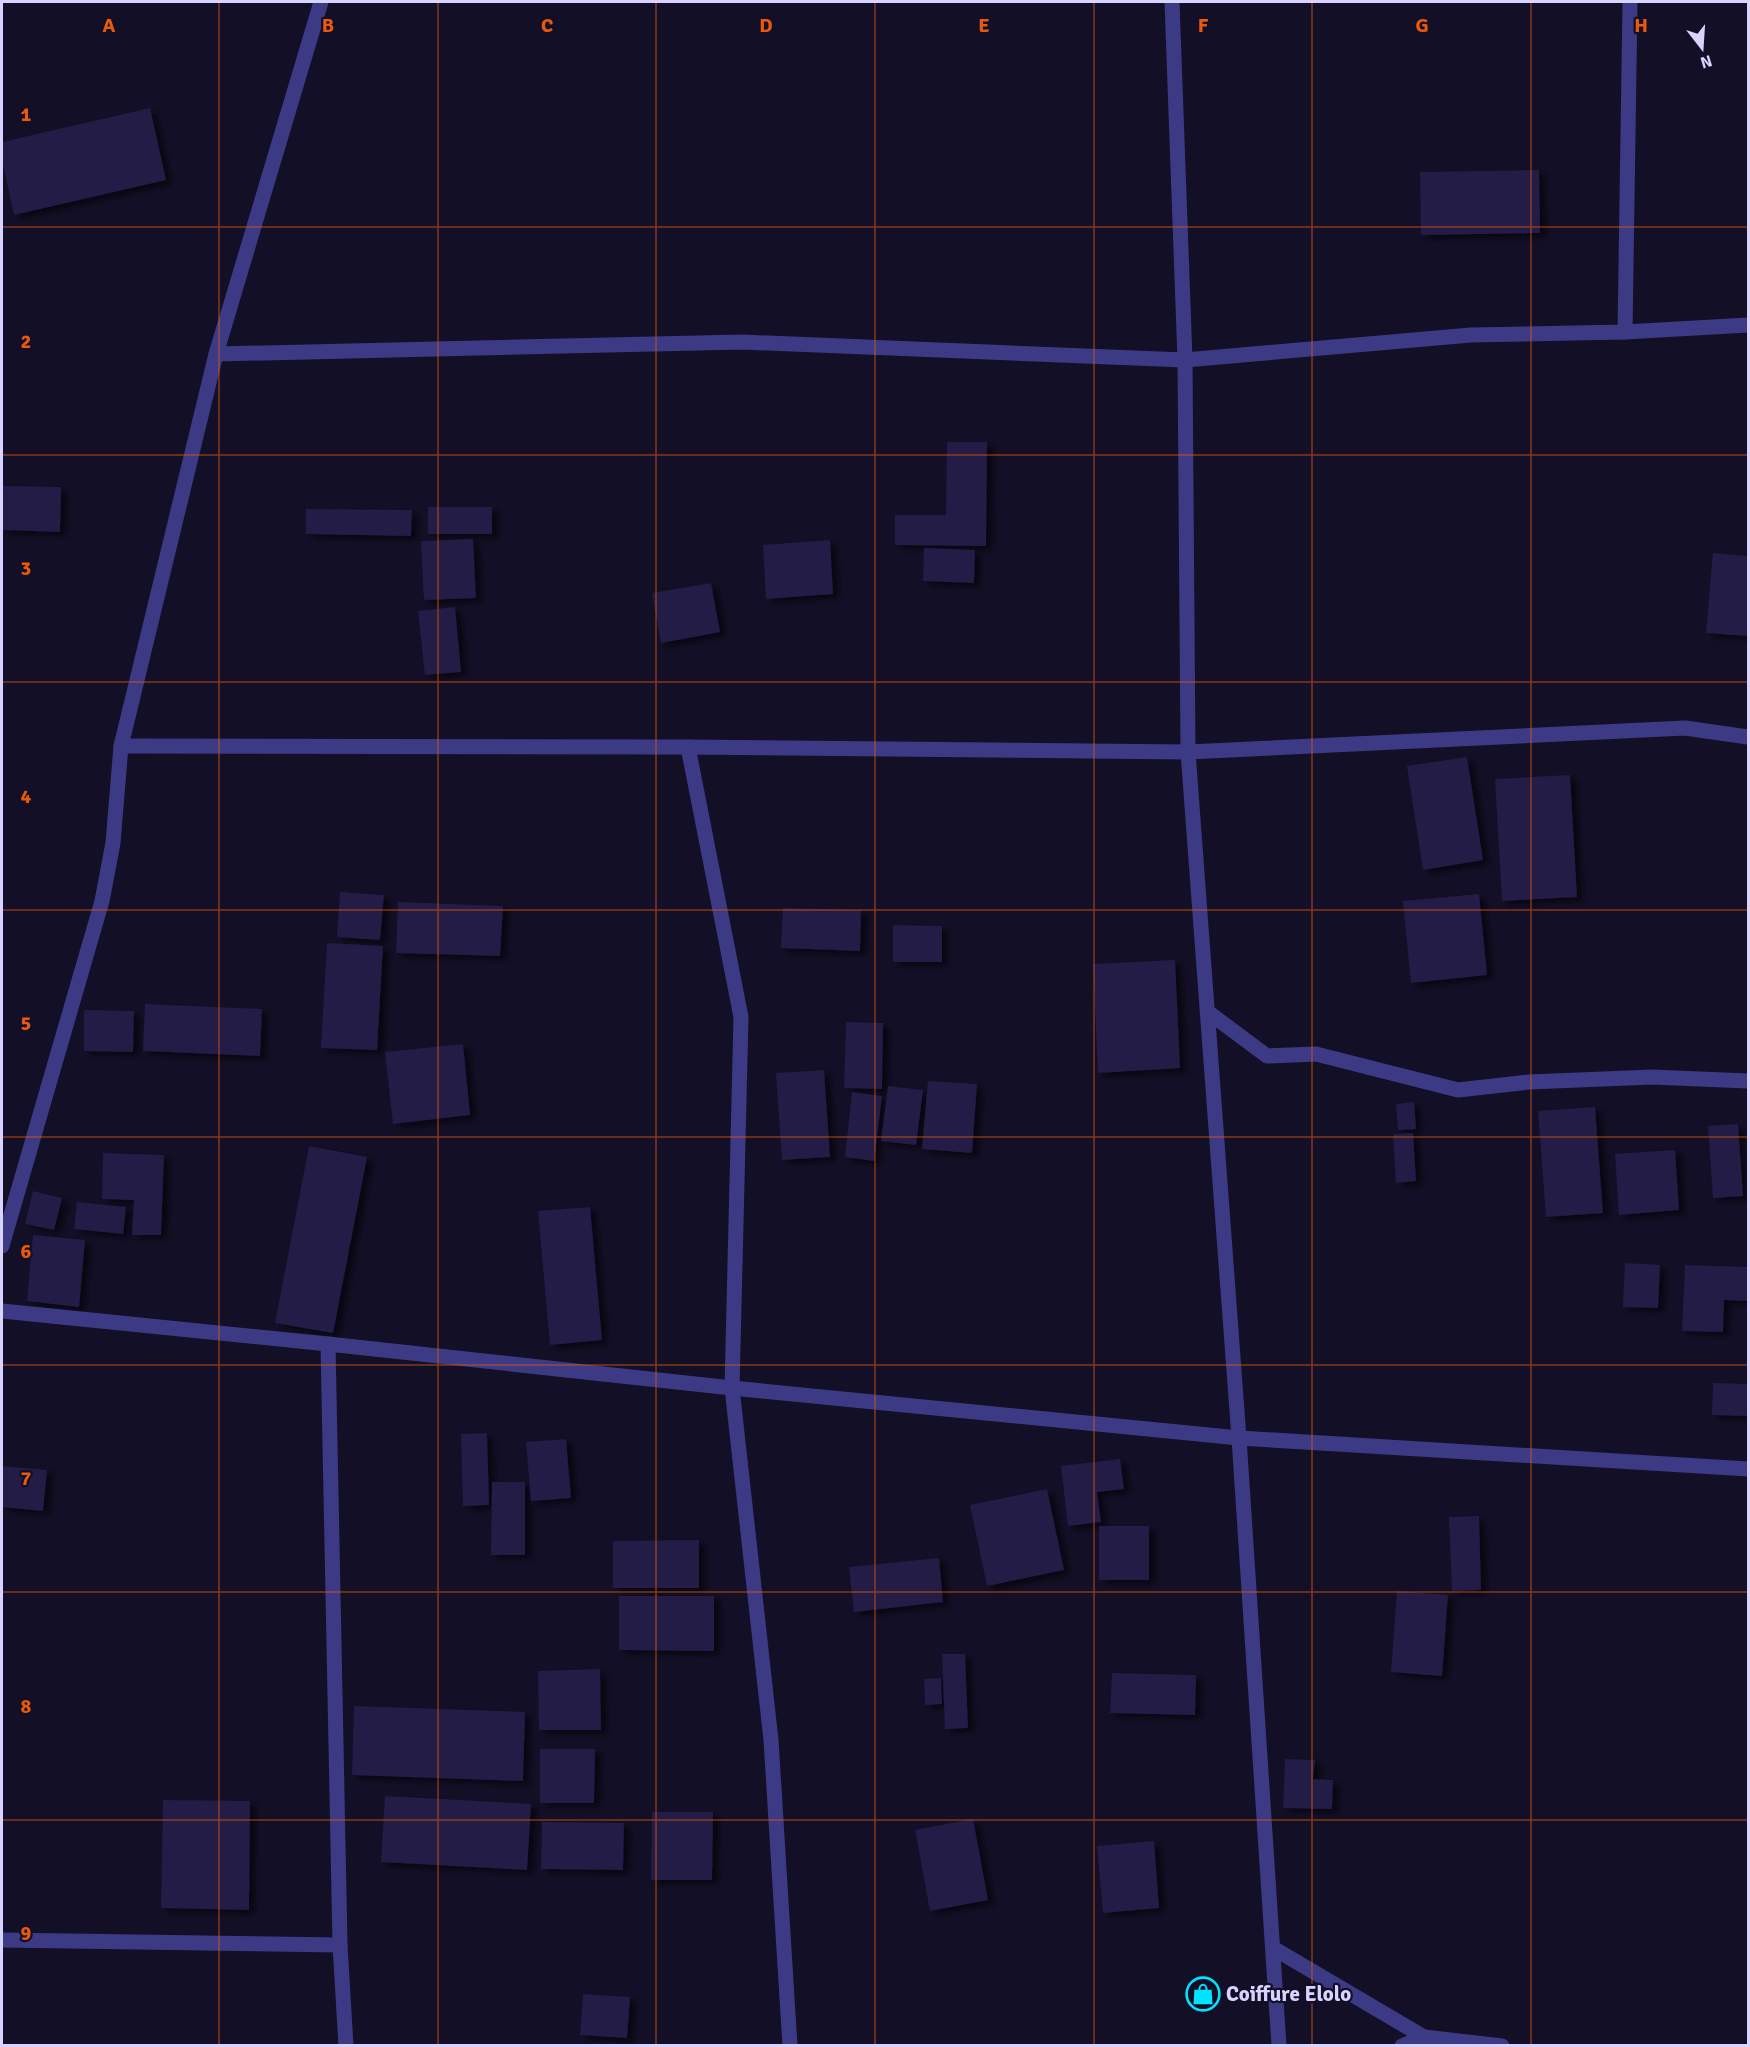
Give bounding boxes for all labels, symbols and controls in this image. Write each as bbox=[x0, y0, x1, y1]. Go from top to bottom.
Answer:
text: A bbox=[103, 13, 116, 38]
text: B bbox=[322, 13, 334, 38]
text: C bbox=[541, 13, 553, 38]
text: D bbox=[759, 13, 773, 38]
text: E bbox=[978, 13, 990, 38]
text: F bbox=[1198, 13, 1209, 38]
text: G bbox=[1415, 13, 1429, 38]
text: H bbox=[1634, 13, 1648, 38]
north arrow bbox=[1672, 18, 1732, 78]
text: N bbox=[1698, 50, 1714, 73]
text: 1 bbox=[21, 102, 32, 127]
text: 2 bbox=[21, 329, 31, 354]
text: 3 bbox=[21, 556, 31, 581]
text: 4 bbox=[21, 784, 32, 809]
text: 5 bbox=[21, 1011, 31, 1036]
text: 6 bbox=[21, 1239, 32, 1264]
text: 7 bbox=[21, 1466, 32, 1491]
text: 8 bbox=[21, 1694, 32, 1719]
text: 9 bbox=[21, 1921, 32, 1946]
shop icon: Coiffure Elolo bbox=[1185, 1976, 1221, 2012]
place label: Coiffure Elolo bbox=[1226, 1981, 1351, 2007]

